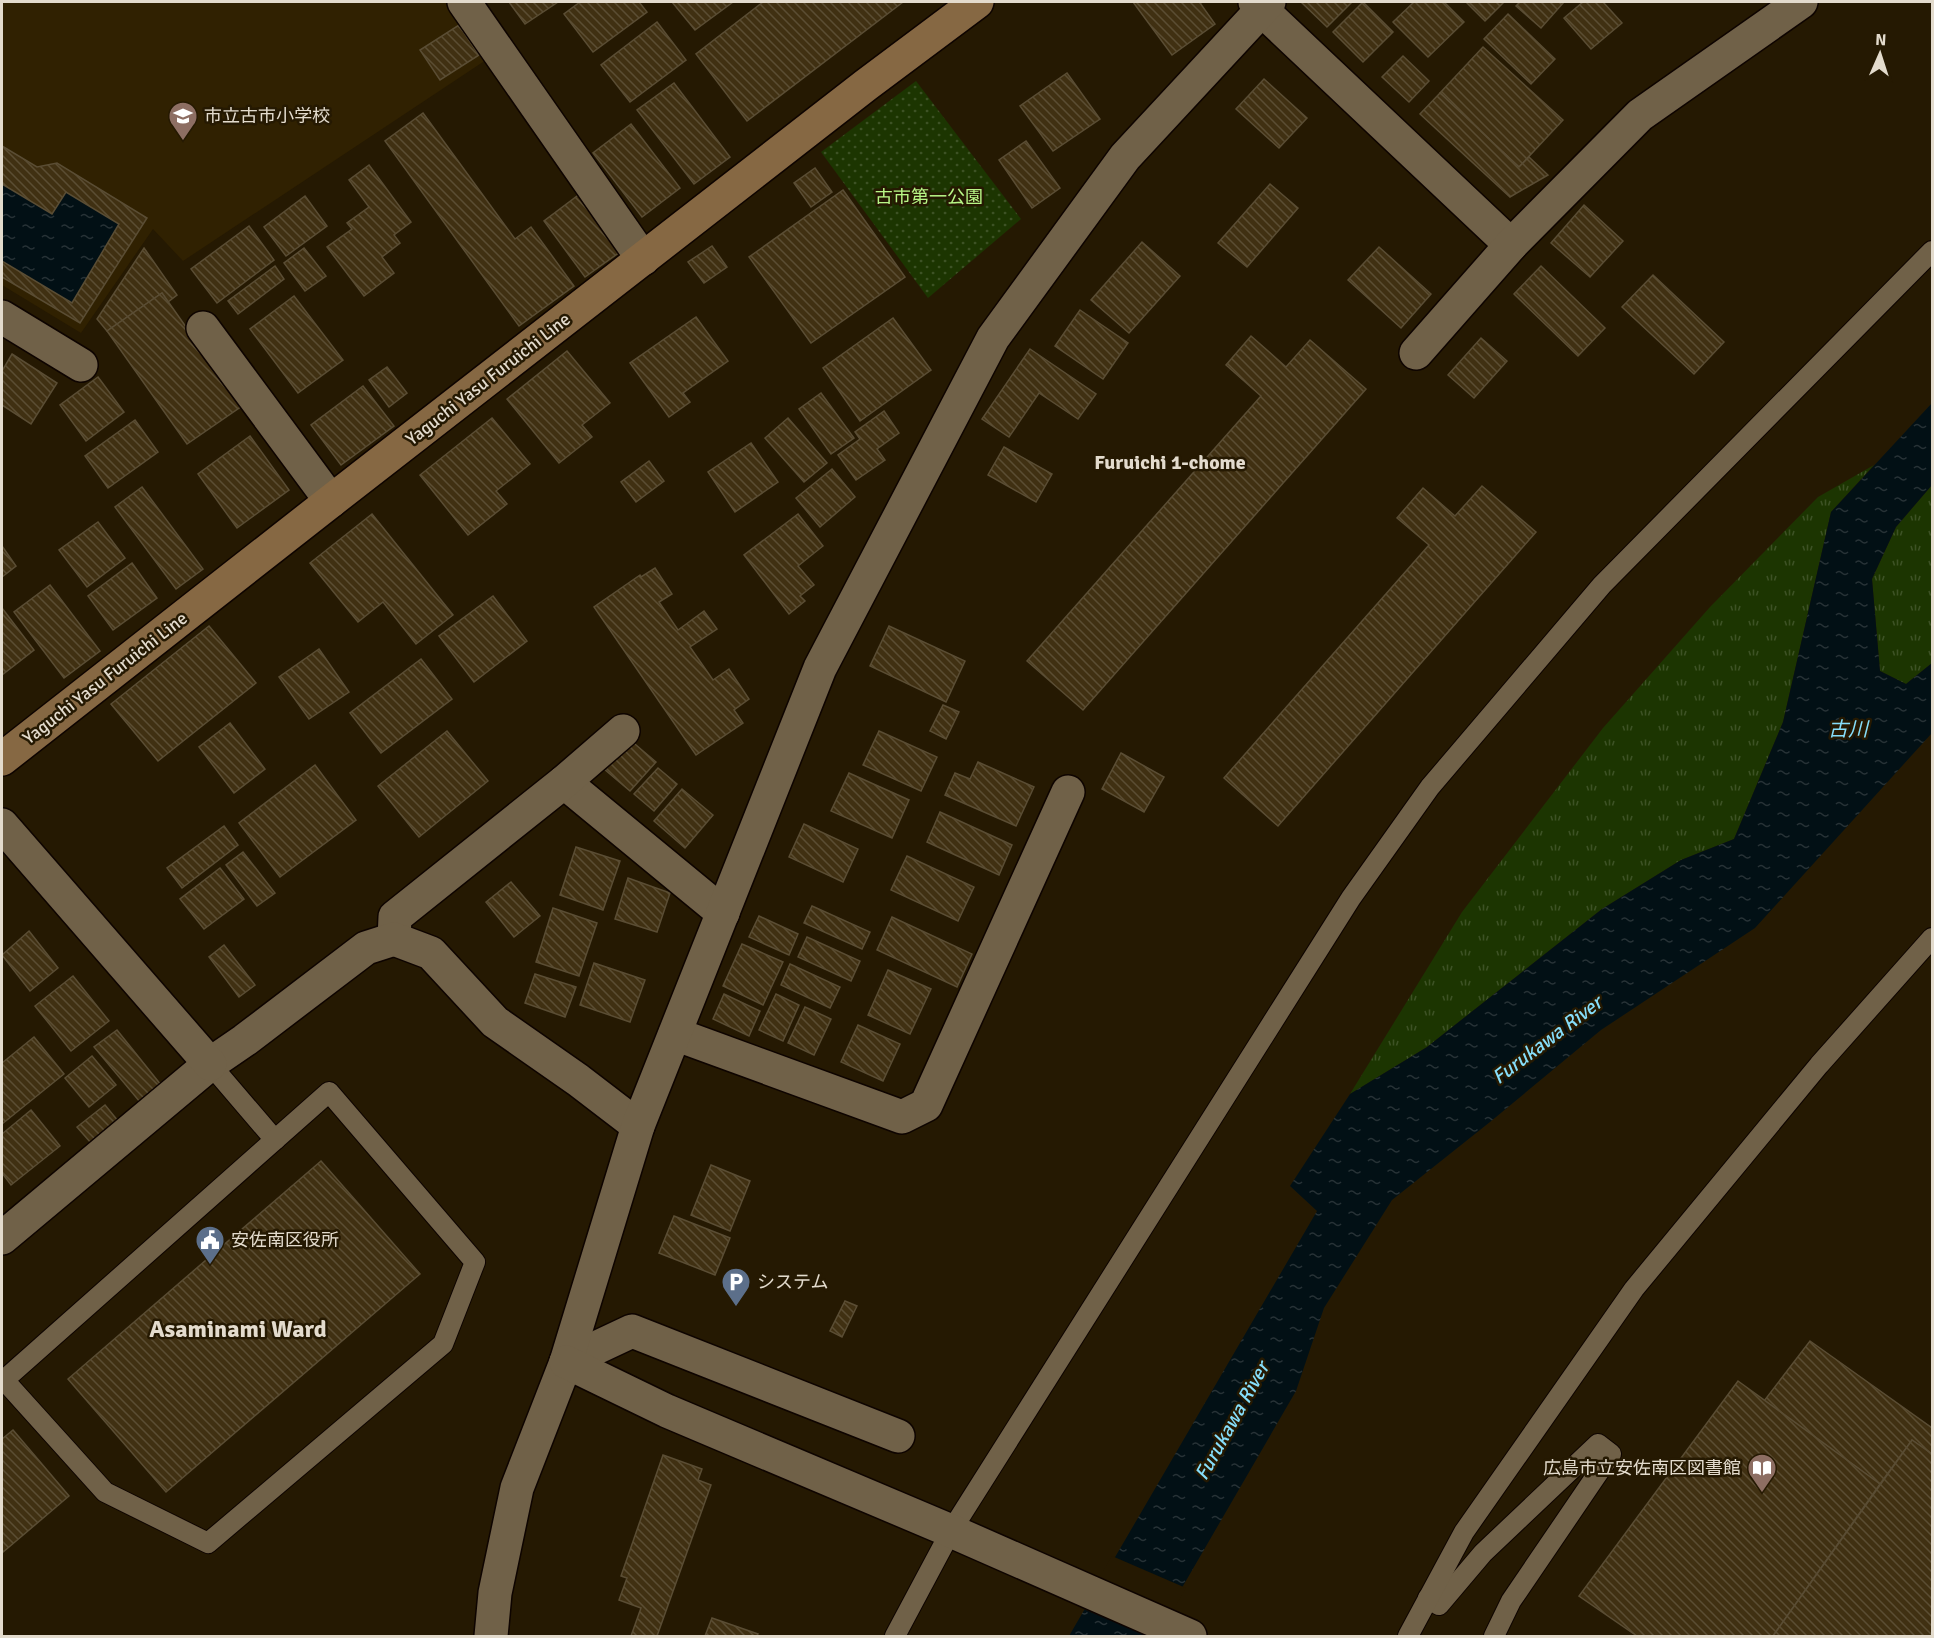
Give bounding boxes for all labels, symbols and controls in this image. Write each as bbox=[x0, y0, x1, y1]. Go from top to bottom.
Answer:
north arrow bbox=[1850, 24, 1910, 84]
text: N bbox=[1875, 30, 1887, 50]
school or university icon: 市立古市小学校 bbox=[167, 100, 199, 142]
place label: 市立古市小学校 bbox=[204, 105, 330, 127]
park label: 古市第一公園 bbox=[875, 186, 983, 208]
street label: Yaguchi Yasu Furuichi Line bbox=[401, 308, 575, 450]
district label: Furuichi 1-chome bbox=[1094, 450, 1246, 475]
street label: Yaguchi Yasu Furuichi Line bbox=[18, 607, 192, 749]
water label: 古川 bbox=[1828, 717, 1870, 742]
water label: Furukawa River bbox=[1487, 989, 1609, 1090]
public building icon: 安佐南区役所 bbox=[194, 1224, 226, 1266]
place label: 安佐南区役所 bbox=[231, 1229, 339, 1251]
parking icon: システム bbox=[720, 1266, 752, 1308]
place label: システム bbox=[757, 1271, 828, 1293]
district label: Asaminami Ward bbox=[149, 1314, 327, 1344]
water label: Furukawa River bbox=[1189, 1355, 1276, 1484]
library icon: 広島市立安佐南区図書館 bbox=[1746, 1452, 1778, 1494]
place label: 広島市立安佐南区図書館 bbox=[1543, 1457, 1741, 1479]

